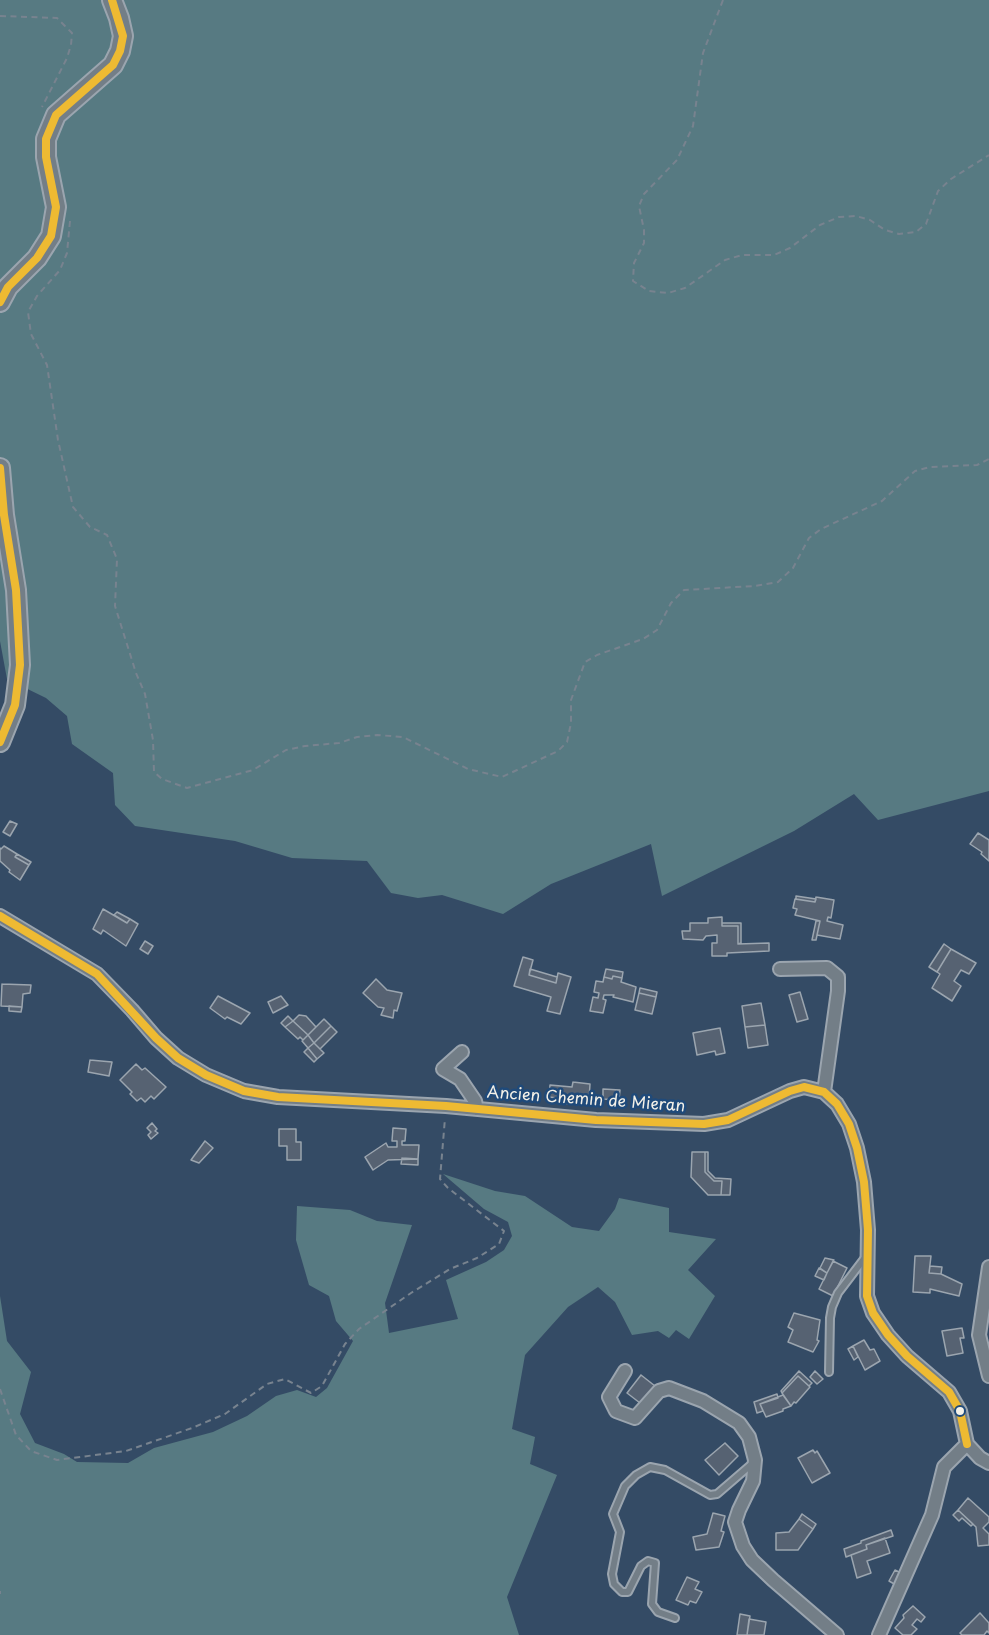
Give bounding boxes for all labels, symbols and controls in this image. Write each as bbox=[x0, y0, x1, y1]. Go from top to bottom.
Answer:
street label: Ancien Chemin de Mieran bbox=[486, 1083, 686, 1117]
unlabelled marker bbox=[954, 1405, 966, 1417]

